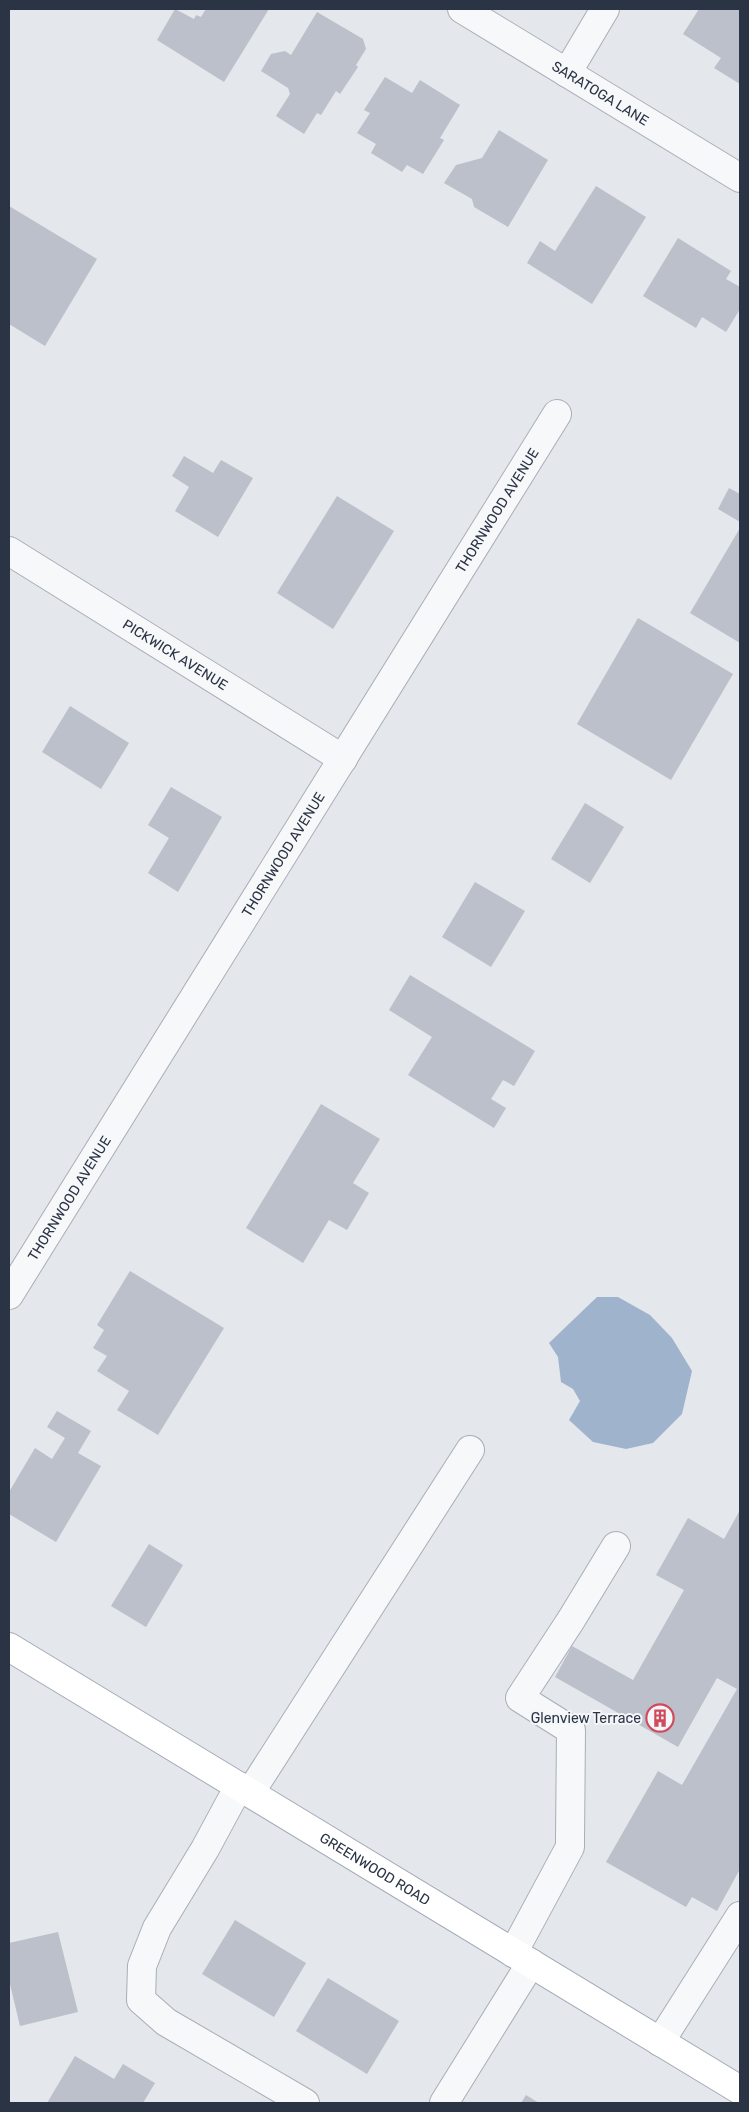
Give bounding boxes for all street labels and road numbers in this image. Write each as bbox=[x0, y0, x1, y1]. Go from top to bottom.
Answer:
street label: SARATOGA LANE bbox=[549, 58, 652, 129]
street label: THORNWOOD AVENUE bbox=[452, 445, 543, 576]
street label: PICKWICK AVENUE bbox=[119, 616, 231, 694]
street label: THORNWOOD AVENUE bbox=[238, 789, 329, 920]
street label: THORNWOOD AVENUE bbox=[24, 1133, 115, 1264]
street label: GREENWOOD ROAD bbox=[316, 1829, 433, 1909]

